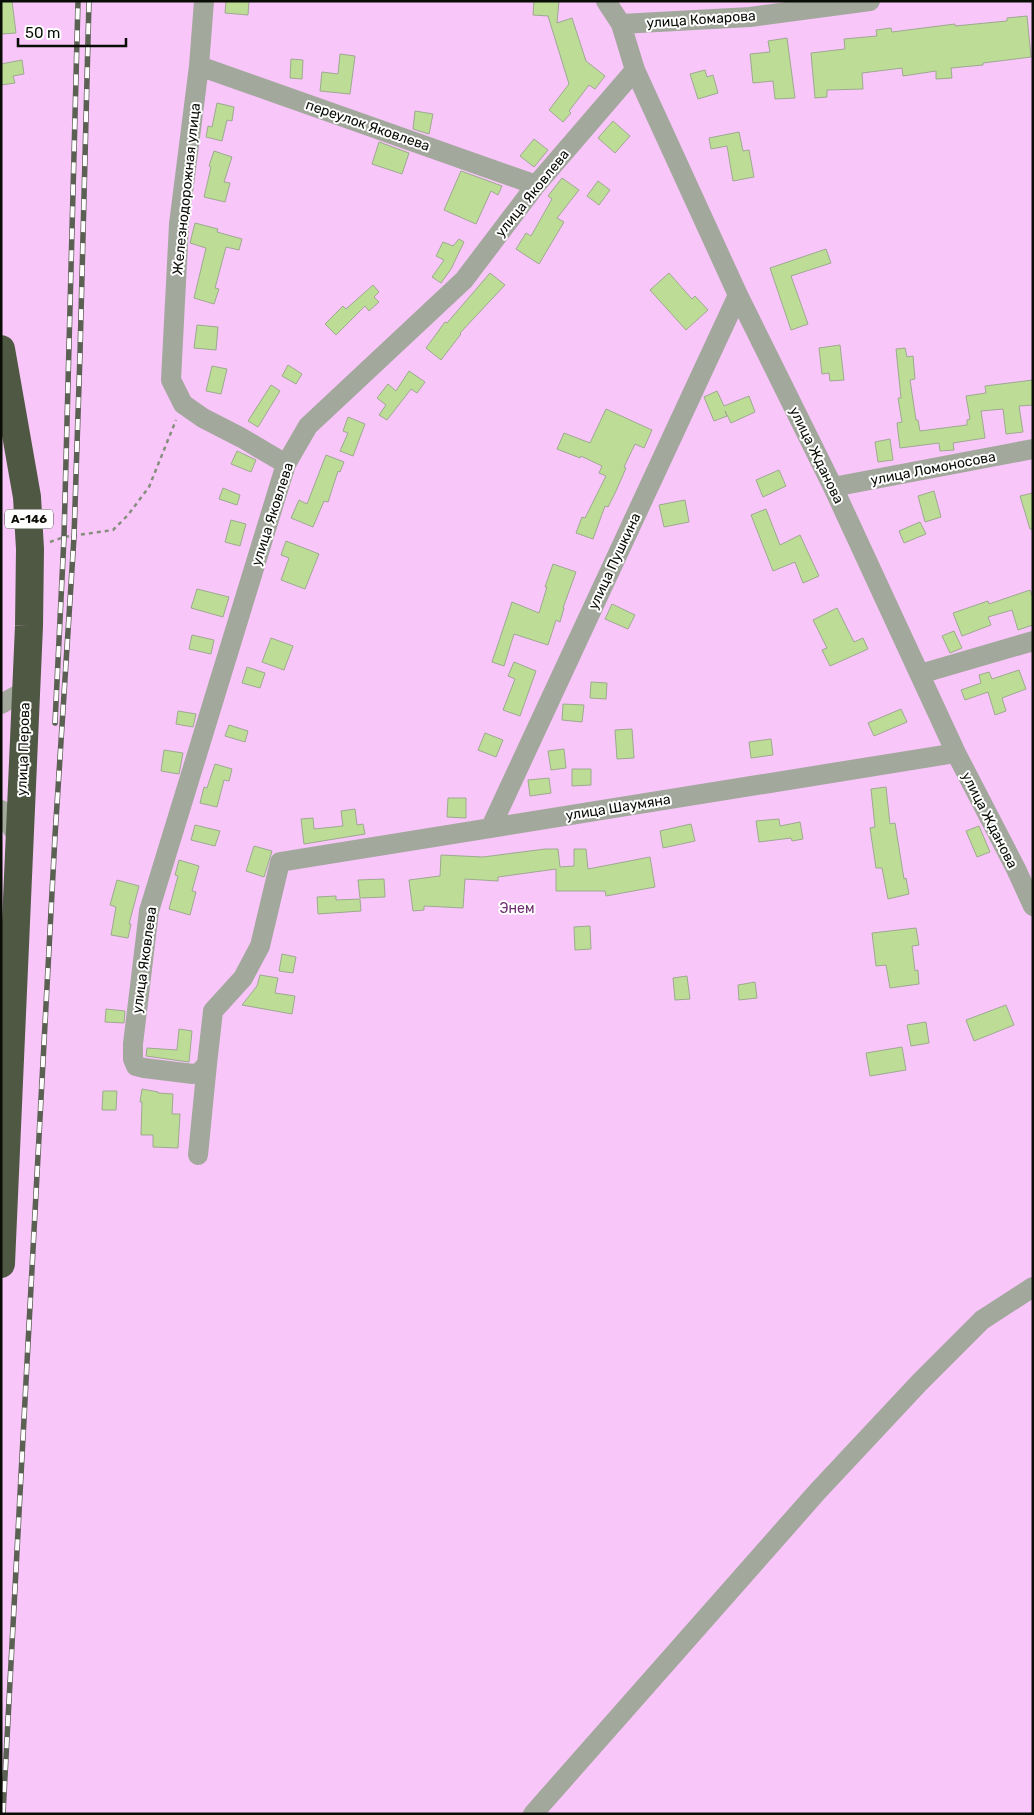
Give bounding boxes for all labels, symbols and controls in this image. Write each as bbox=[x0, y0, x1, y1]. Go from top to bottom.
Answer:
street label: улица Комарова bbox=[646, 7, 756, 32]
scale bar bbox=[18, 15, 125, 47]
text: 50 m bbox=[25, 24, 60, 42]
street label: переулок Яковлева bbox=[304, 96, 432, 155]
street label: Железнодорожная улица bbox=[169, 102, 204, 276]
street label: улица Яковлева bbox=[492, 146, 573, 240]
street label: улица Жданова bbox=[786, 404, 847, 507]
street label: улица Ломоносова bbox=[869, 448, 997, 489]
street label: улица Яковлева bbox=[248, 460, 297, 568]
road number: А-146 bbox=[5, 509, 53, 528]
street label: улица Пушкина bbox=[585, 510, 644, 612]
street label: улица Перова bbox=[13, 702, 34, 796]
street label: улица Жданова bbox=[958, 769, 1021, 871]
street label: улица Шаумяна bbox=[564, 791, 672, 824]
park label: Энем bbox=[500, 900, 534, 917]
street label: улица Яковлева bbox=[129, 906, 160, 1015]

